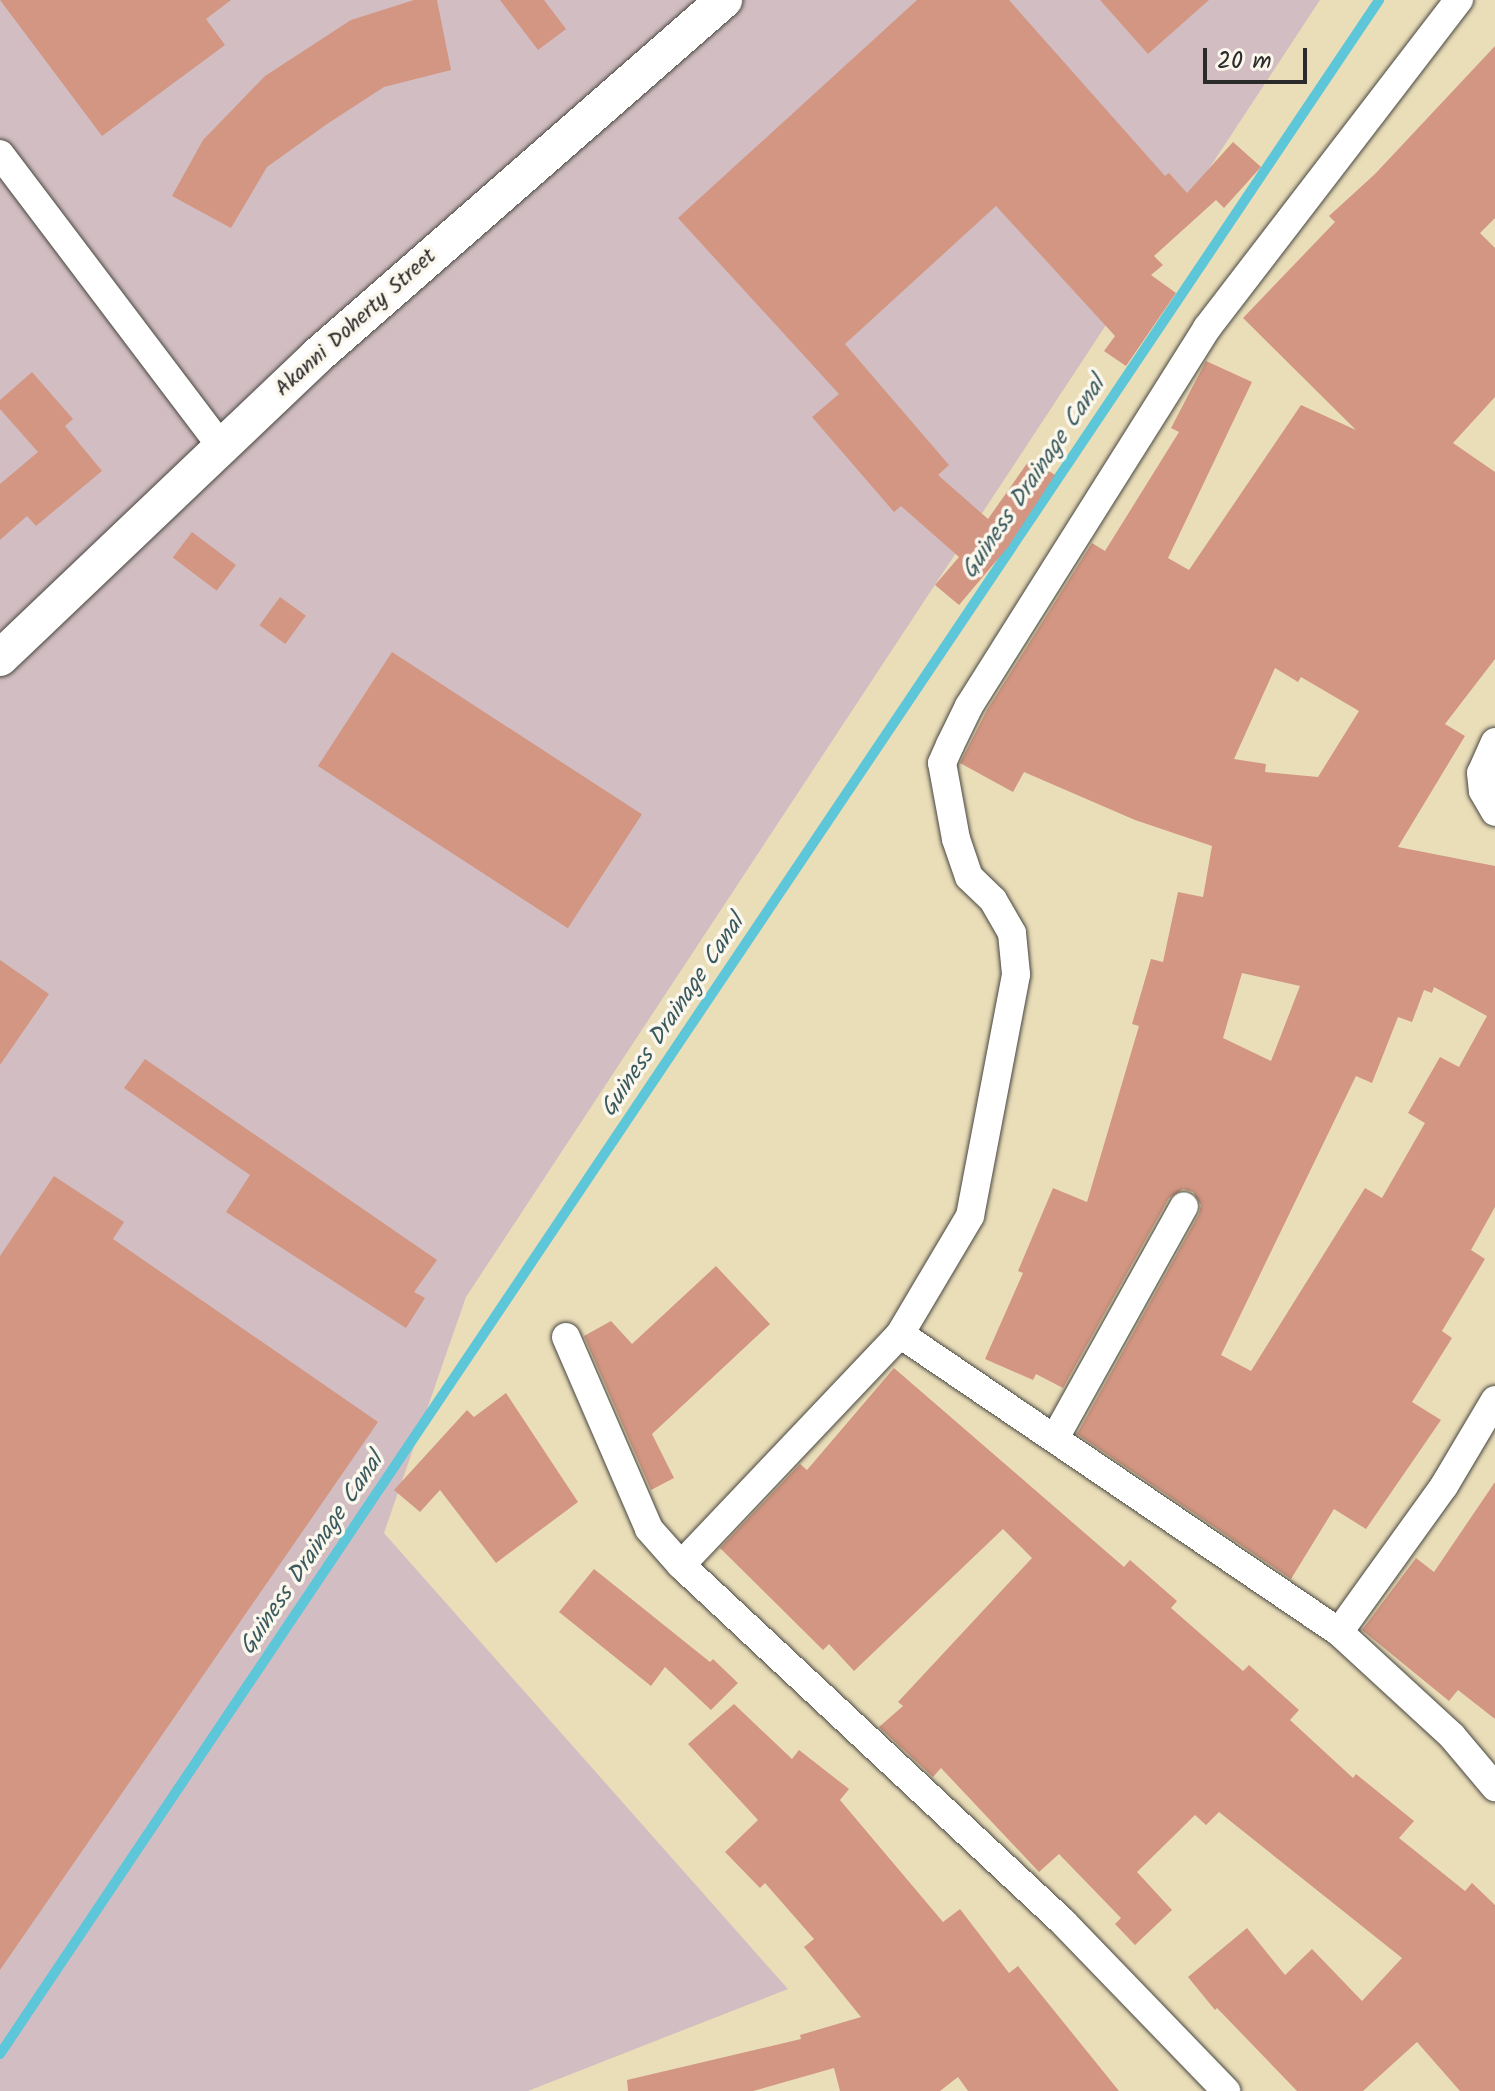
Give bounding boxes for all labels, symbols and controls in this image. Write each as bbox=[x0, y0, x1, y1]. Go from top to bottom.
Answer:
scale bar bbox=[1207, 32, 1311, 82]
text: 20 m bbox=[1217, 42, 1272, 81]
street label: Akanni Doherty Street bbox=[270, 244, 442, 402]
water label: Guiness Drainage Canal bbox=[956, 372, 1112, 584]
water label: Guiness Drainage Canal bbox=[595, 910, 751, 1122]
water label: Guiness Drainage Canal bbox=[234, 1448, 390, 1660]

